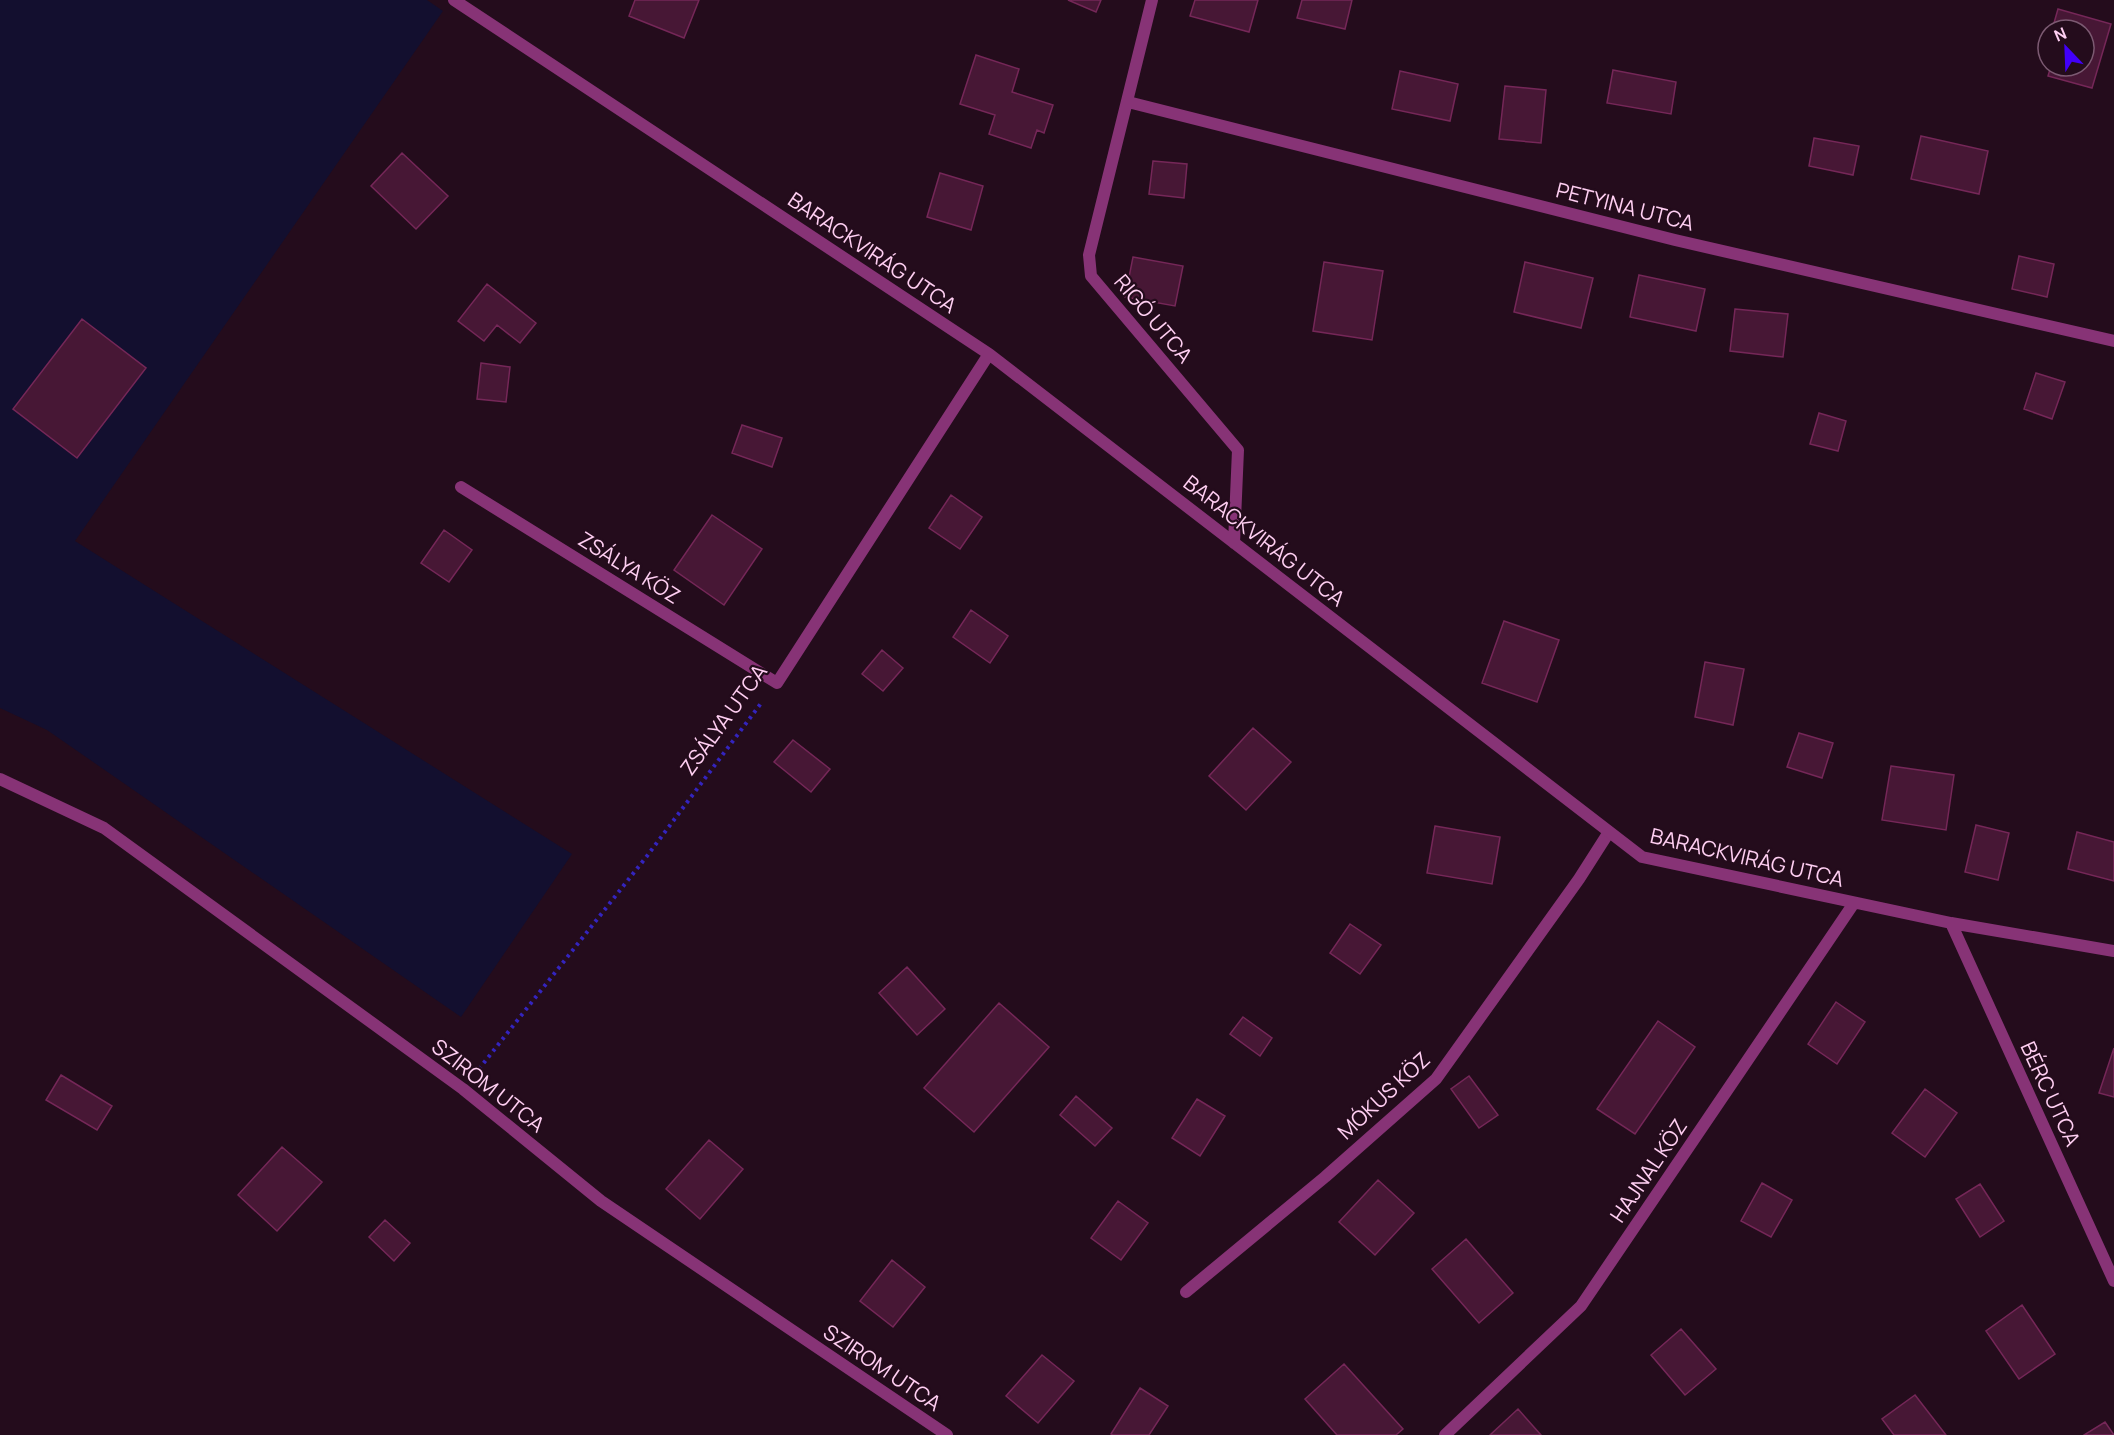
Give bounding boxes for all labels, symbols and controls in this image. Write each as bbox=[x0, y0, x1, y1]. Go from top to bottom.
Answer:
north arrow bbox=[2036, 18, 2096, 78]
text: N bbox=[2051, 22, 2070, 47]
street label: PETYINA UTCA bbox=[1553, 175, 1697, 237]
street label: BARACKVIRÁG UTCA bbox=[783, 185, 962, 319]
street label: RIGÓ UTCA bbox=[1108, 268, 1199, 369]
street label: BARACKVIRÁG UTCA bbox=[1178, 468, 1351, 612]
street label: ZSÁLYA KÖZ bbox=[573, 525, 686, 610]
street label: ZSÁLYA UTCA bbox=[673, 658, 773, 780]
street label: BARACKVIRÁG UTCA bbox=[1648, 821, 1847, 893]
street label: SZIROM UTCA bbox=[426, 1032, 551, 1138]
street label: BÉRC UTCA bbox=[2014, 1037, 2087, 1150]
street label: MÓKUS KÖZ bbox=[1331, 1045, 1435, 1145]
street label: HAJNAL KÖZ bbox=[1603, 1113, 1693, 1228]
street label: SZIROM UTCA bbox=[818, 1317, 947, 1417]

